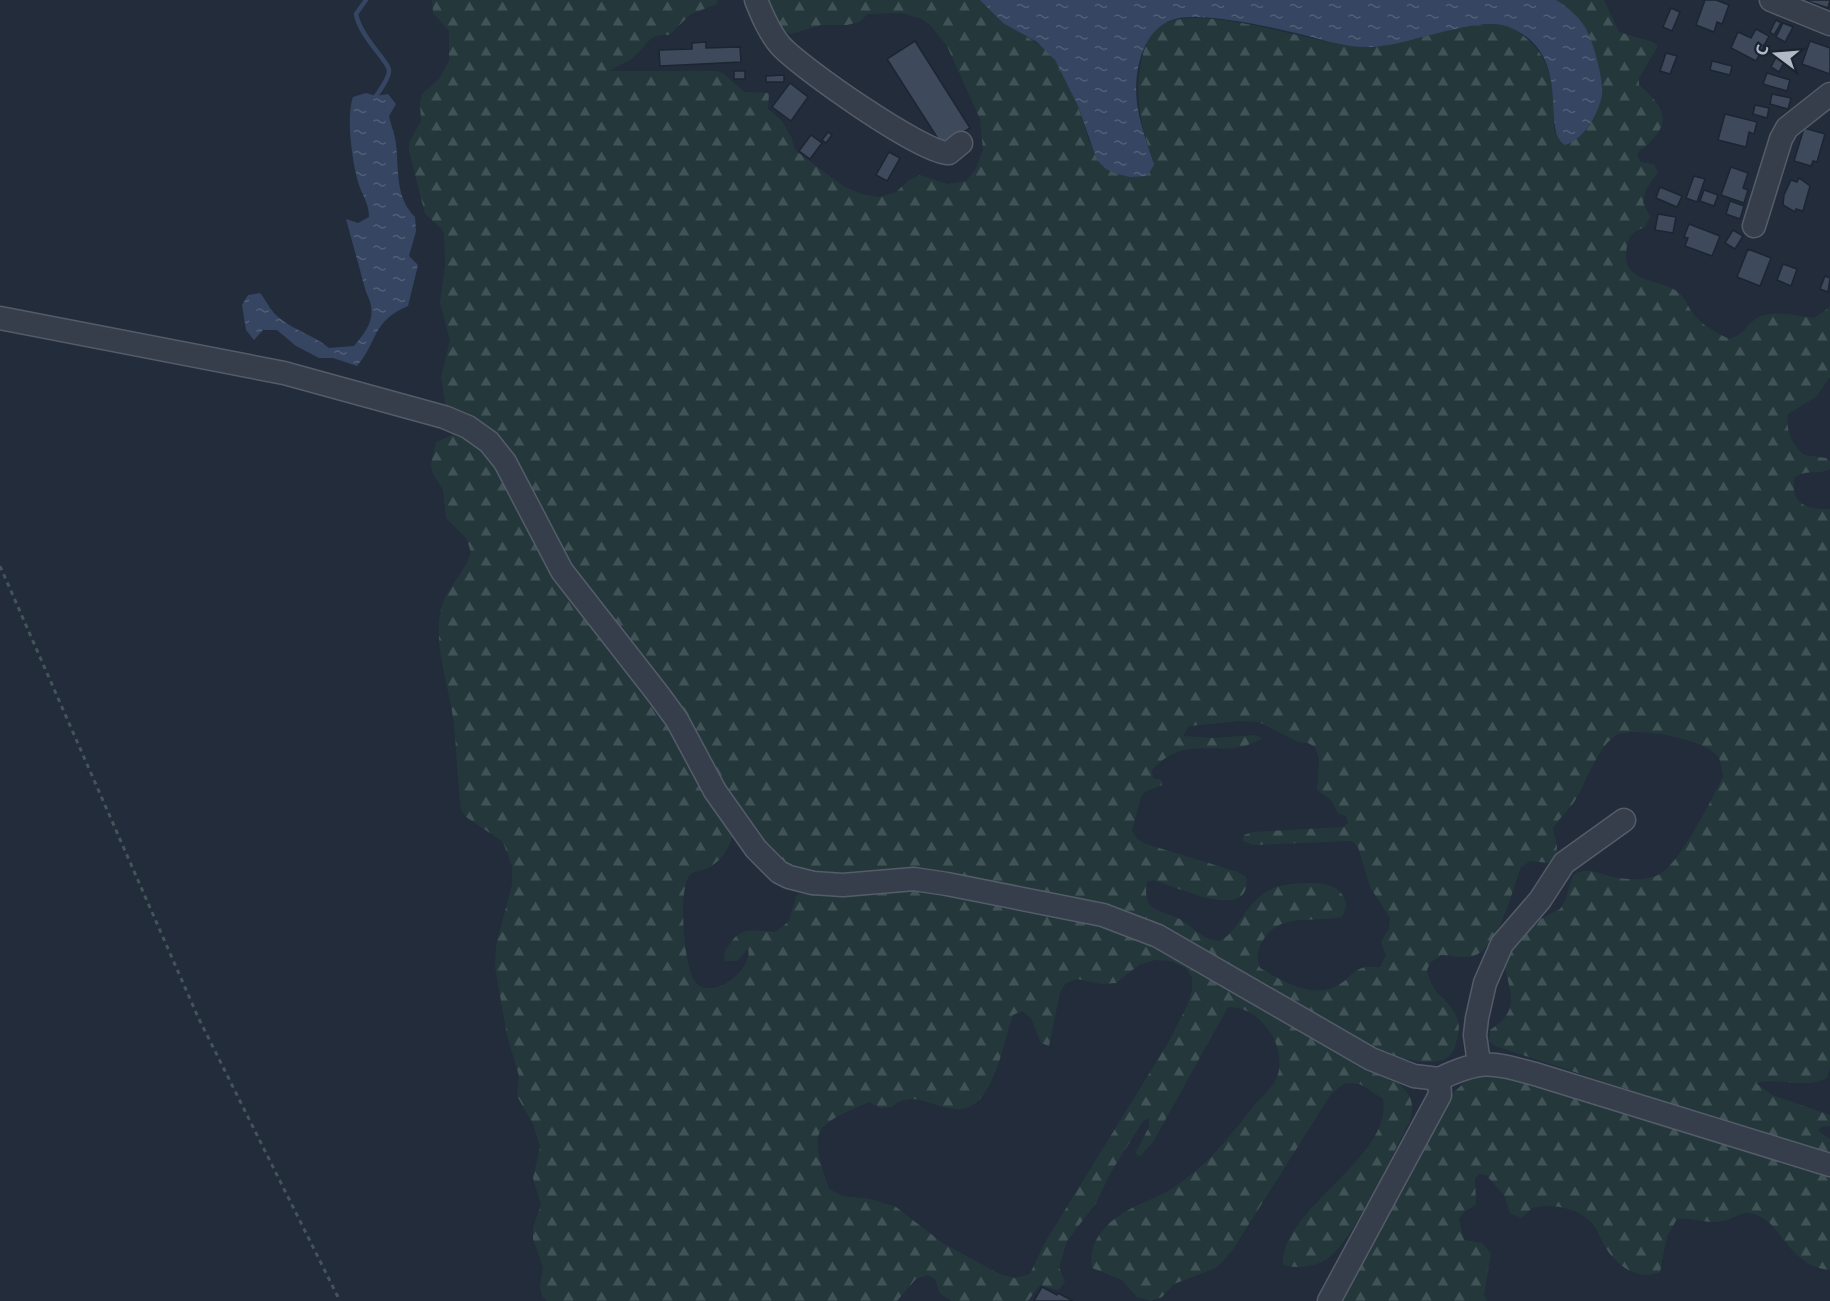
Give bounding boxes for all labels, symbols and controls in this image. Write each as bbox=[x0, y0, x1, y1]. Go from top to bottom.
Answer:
north arrow bbox=[1746, 24, 1806, 84]
text: С bbox=[1750, 42, 1774, 58]

